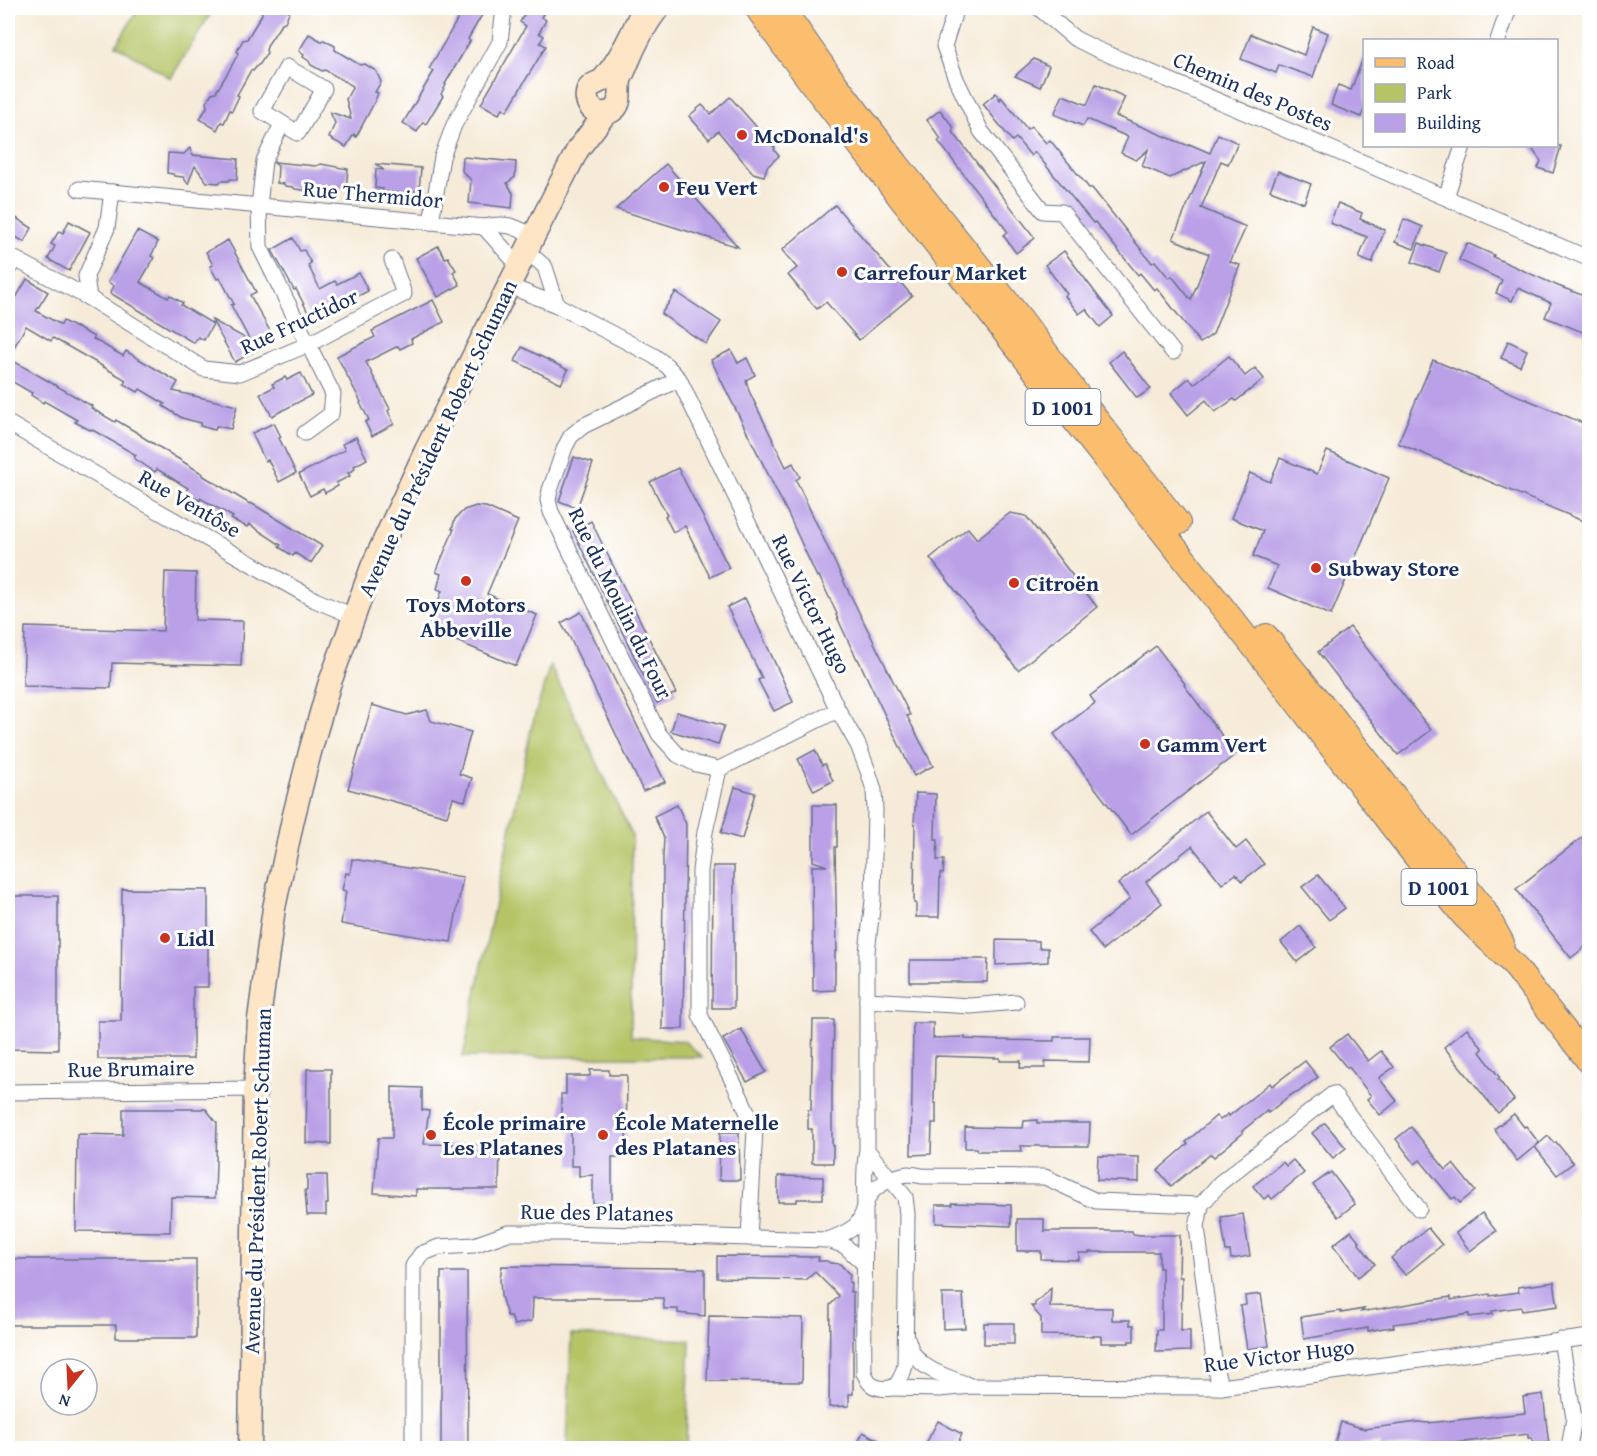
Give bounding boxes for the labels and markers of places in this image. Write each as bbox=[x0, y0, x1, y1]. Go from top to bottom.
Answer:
place label: McDonald's bbox=[754, 119, 868, 151]
marker: McDonald's bbox=[735, 128, 749, 142]
place label: Feu Vert bbox=[676, 171, 758, 203]
marker: Feu Vert bbox=[657, 180, 671, 194]
place label: Carrefour Market bbox=[854, 256, 1028, 288]
marker: Carrefour Market bbox=[835, 265, 849, 279]
place label: Subway Store bbox=[1328, 552, 1459, 584]
marker: Subway Store bbox=[1309, 561, 1323, 575]
place label: Citroën bbox=[1026, 567, 1099, 599]
marker: Toys Motors Abbeville bbox=[459, 574, 473, 588]
marker: Citroën bbox=[1007, 576, 1021, 590]
place label: Toys Motors Abbeville bbox=[406, 588, 526, 645]
place label: Gamm Vert bbox=[1157, 728, 1268, 760]
marker: Gamm Vert bbox=[1138, 737, 1152, 751]
place label: Lidl bbox=[177, 922, 215, 954]
marker: Lidl bbox=[158, 931, 172, 945]
place label: École primaire Les Platanes bbox=[443, 1106, 586, 1163]
place label: École Maternelle des Platanes bbox=[615, 1106, 779, 1163]
marker: École primaire Les Platanes bbox=[424, 1128, 438, 1142]
marker: École Maternelle des Platanes bbox=[596, 1128, 610, 1142]

